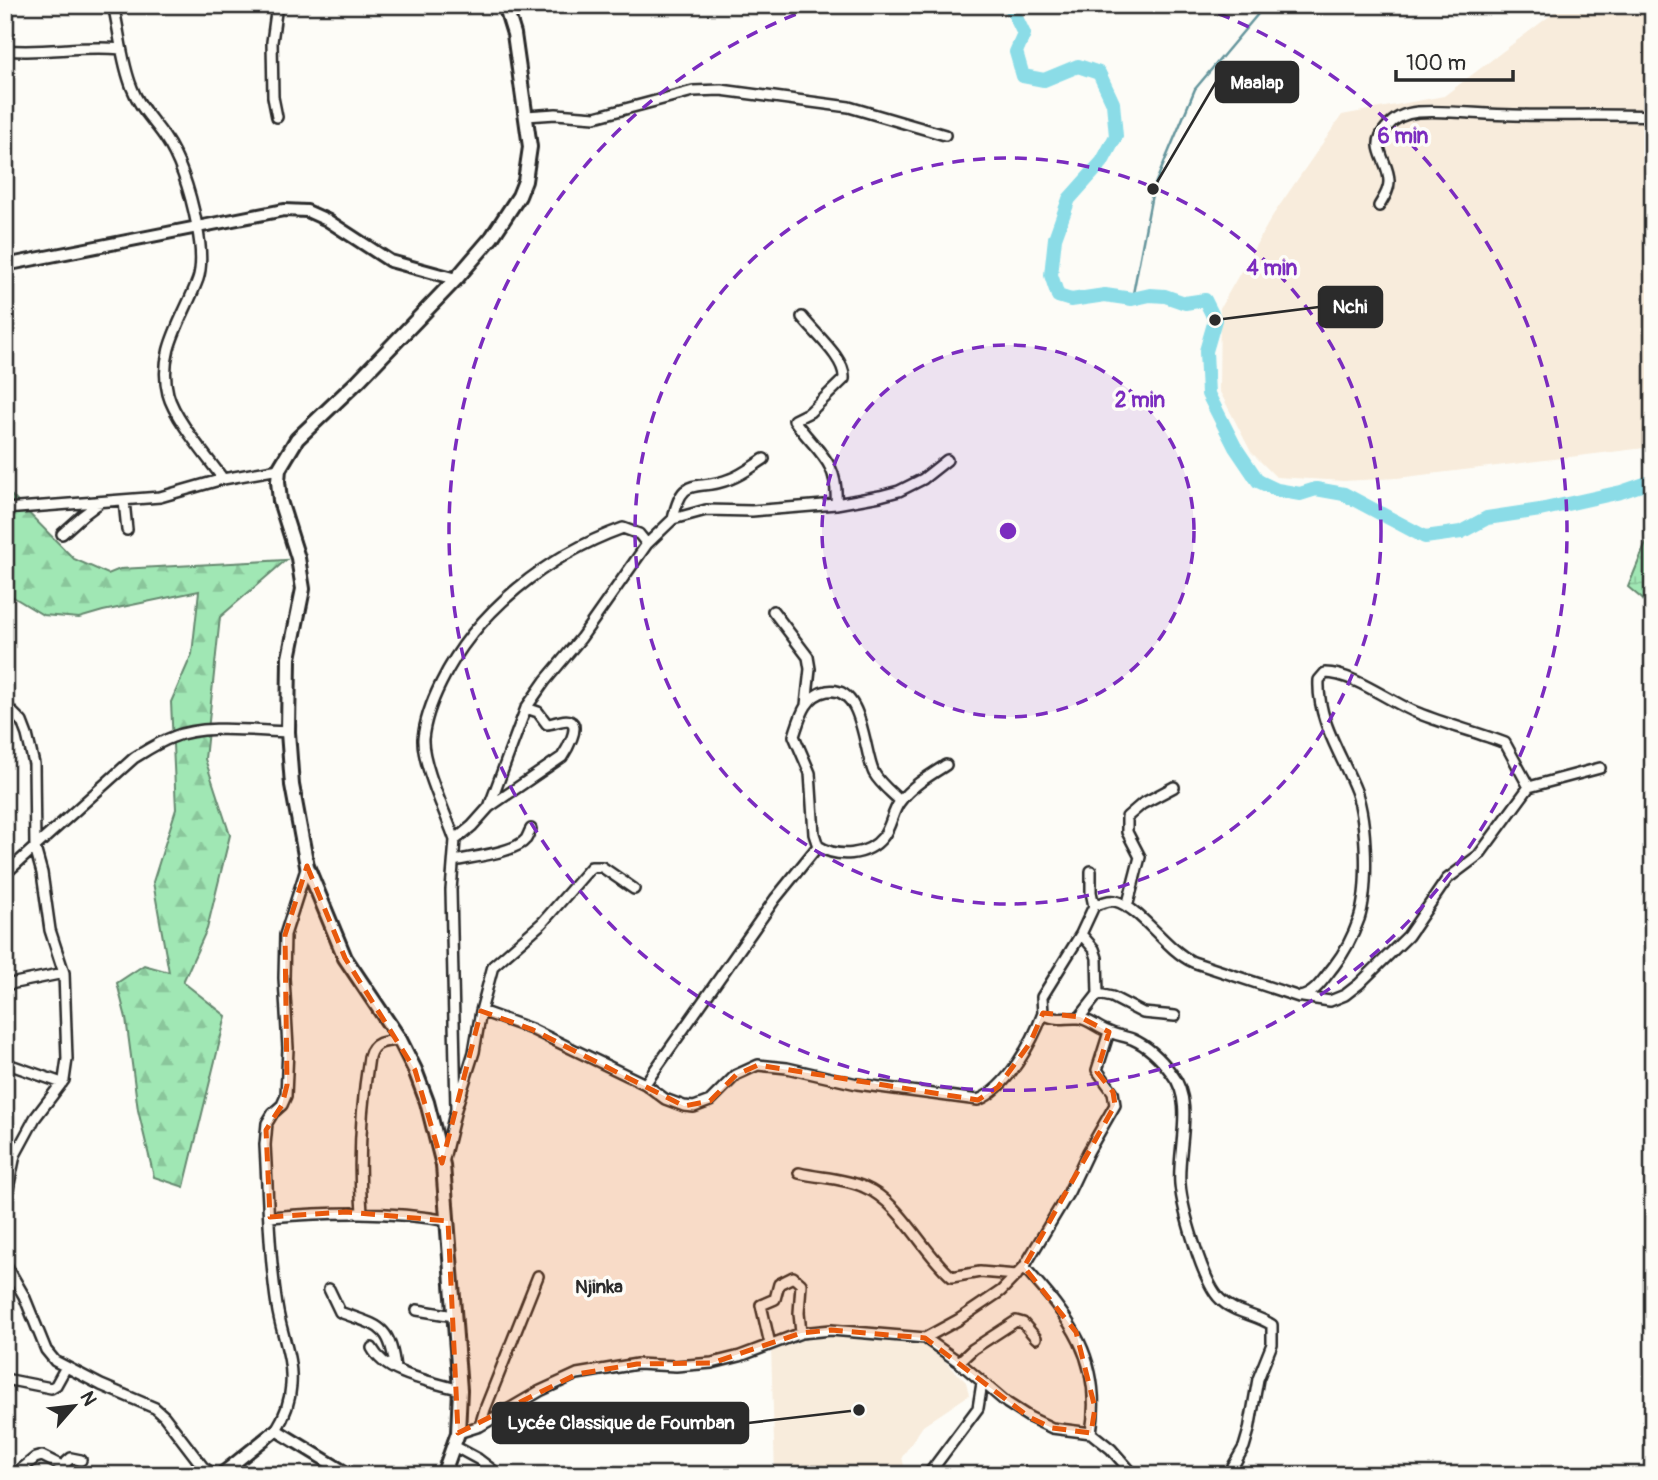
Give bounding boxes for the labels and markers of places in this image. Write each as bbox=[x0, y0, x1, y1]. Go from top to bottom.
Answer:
callout: Maalap bbox=[1216, 62, 1298, 102]
callout: Nchi bbox=[1319, 287, 1382, 327]
centre of rings bbox=[996, 519, 1020, 543]
callout: Lycée Classique de Foumban bbox=[493, 1403, 748, 1443]

